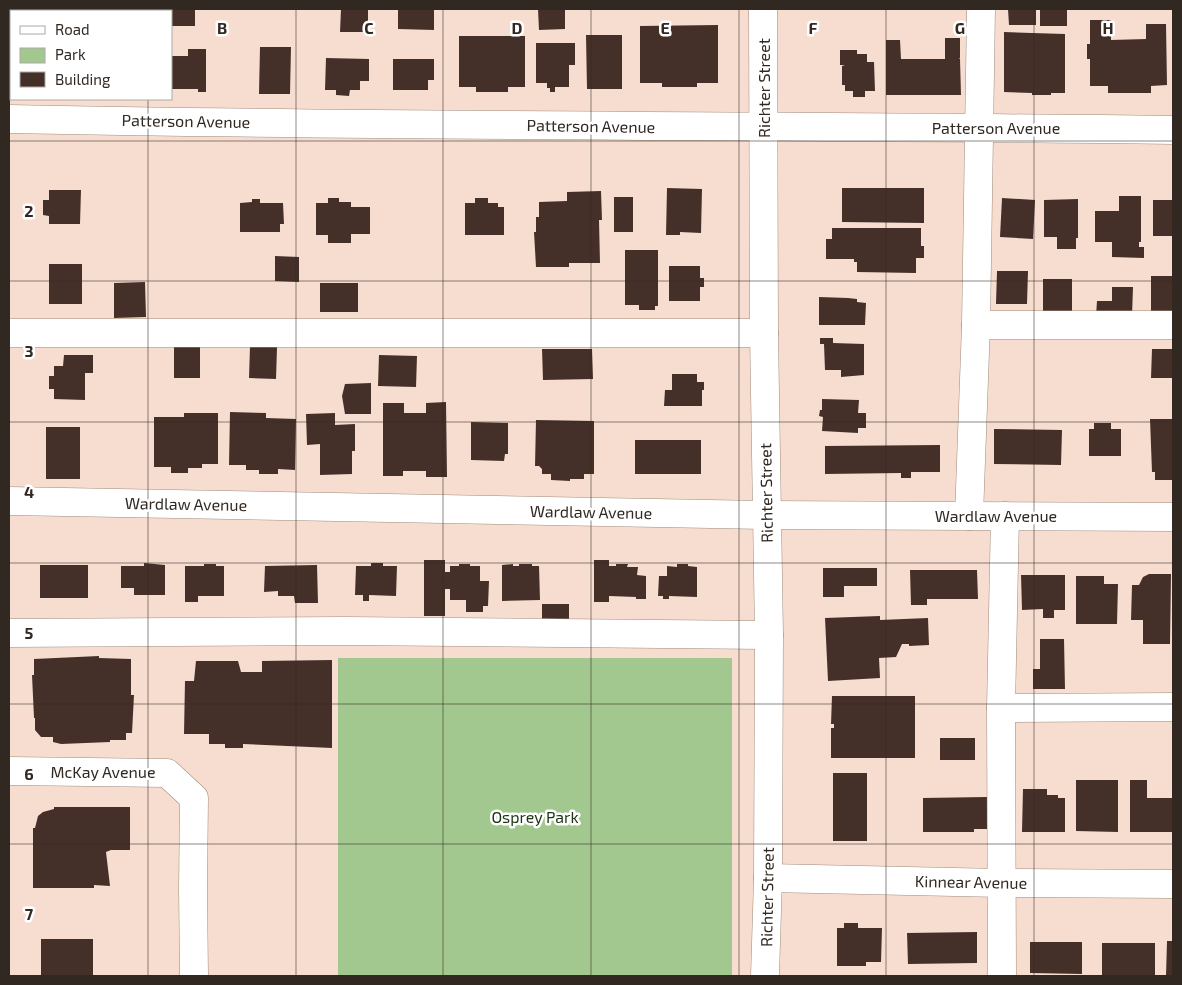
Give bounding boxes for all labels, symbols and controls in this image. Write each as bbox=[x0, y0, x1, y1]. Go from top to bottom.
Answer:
legend bbox=[10, 10, 172, 100]
text: B bbox=[217, 18, 227, 37]
text: C bbox=[364, 18, 374, 37]
text: D bbox=[512, 18, 523, 37]
text: E bbox=[660, 18, 670, 37]
text: F bbox=[809, 18, 818, 37]
text: G bbox=[955, 18, 965, 37]
text: H bbox=[1102, 18, 1114, 37]
text: Road bbox=[55, 20, 90, 38]
street label: Richter Street bbox=[754, 38, 773, 138]
text: Park bbox=[55, 45, 86, 63]
text: Building bbox=[55, 70, 111, 88]
street label: Patterson Avenue bbox=[122, 110, 251, 131]
street label: Patterson Avenue bbox=[527, 115, 656, 136]
street label: Patterson Avenue bbox=[932, 118, 1060, 137]
text: 2 bbox=[24, 201, 34, 220]
text: 3 bbox=[24, 341, 34, 360]
street label: Richter Street bbox=[755, 443, 776, 543]
text: 4 bbox=[24, 482, 34, 501]
street label: Wardlaw Avenue bbox=[125, 493, 247, 514]
street label: Wardlaw Avenue bbox=[530, 501, 652, 522]
street label: Wardlaw Avenue bbox=[935, 506, 1057, 525]
text: 5 bbox=[25, 623, 34, 642]
street label: McKay Avenue bbox=[50, 762, 156, 781]
text: 6 bbox=[24, 764, 34, 783]
park label: Osprey Park bbox=[491, 807, 579, 826]
street label: Richter Street bbox=[756, 847, 777, 947]
street label: Kinnear Avenue bbox=[915, 871, 1027, 892]
text: 7 bbox=[25, 904, 34, 923]

